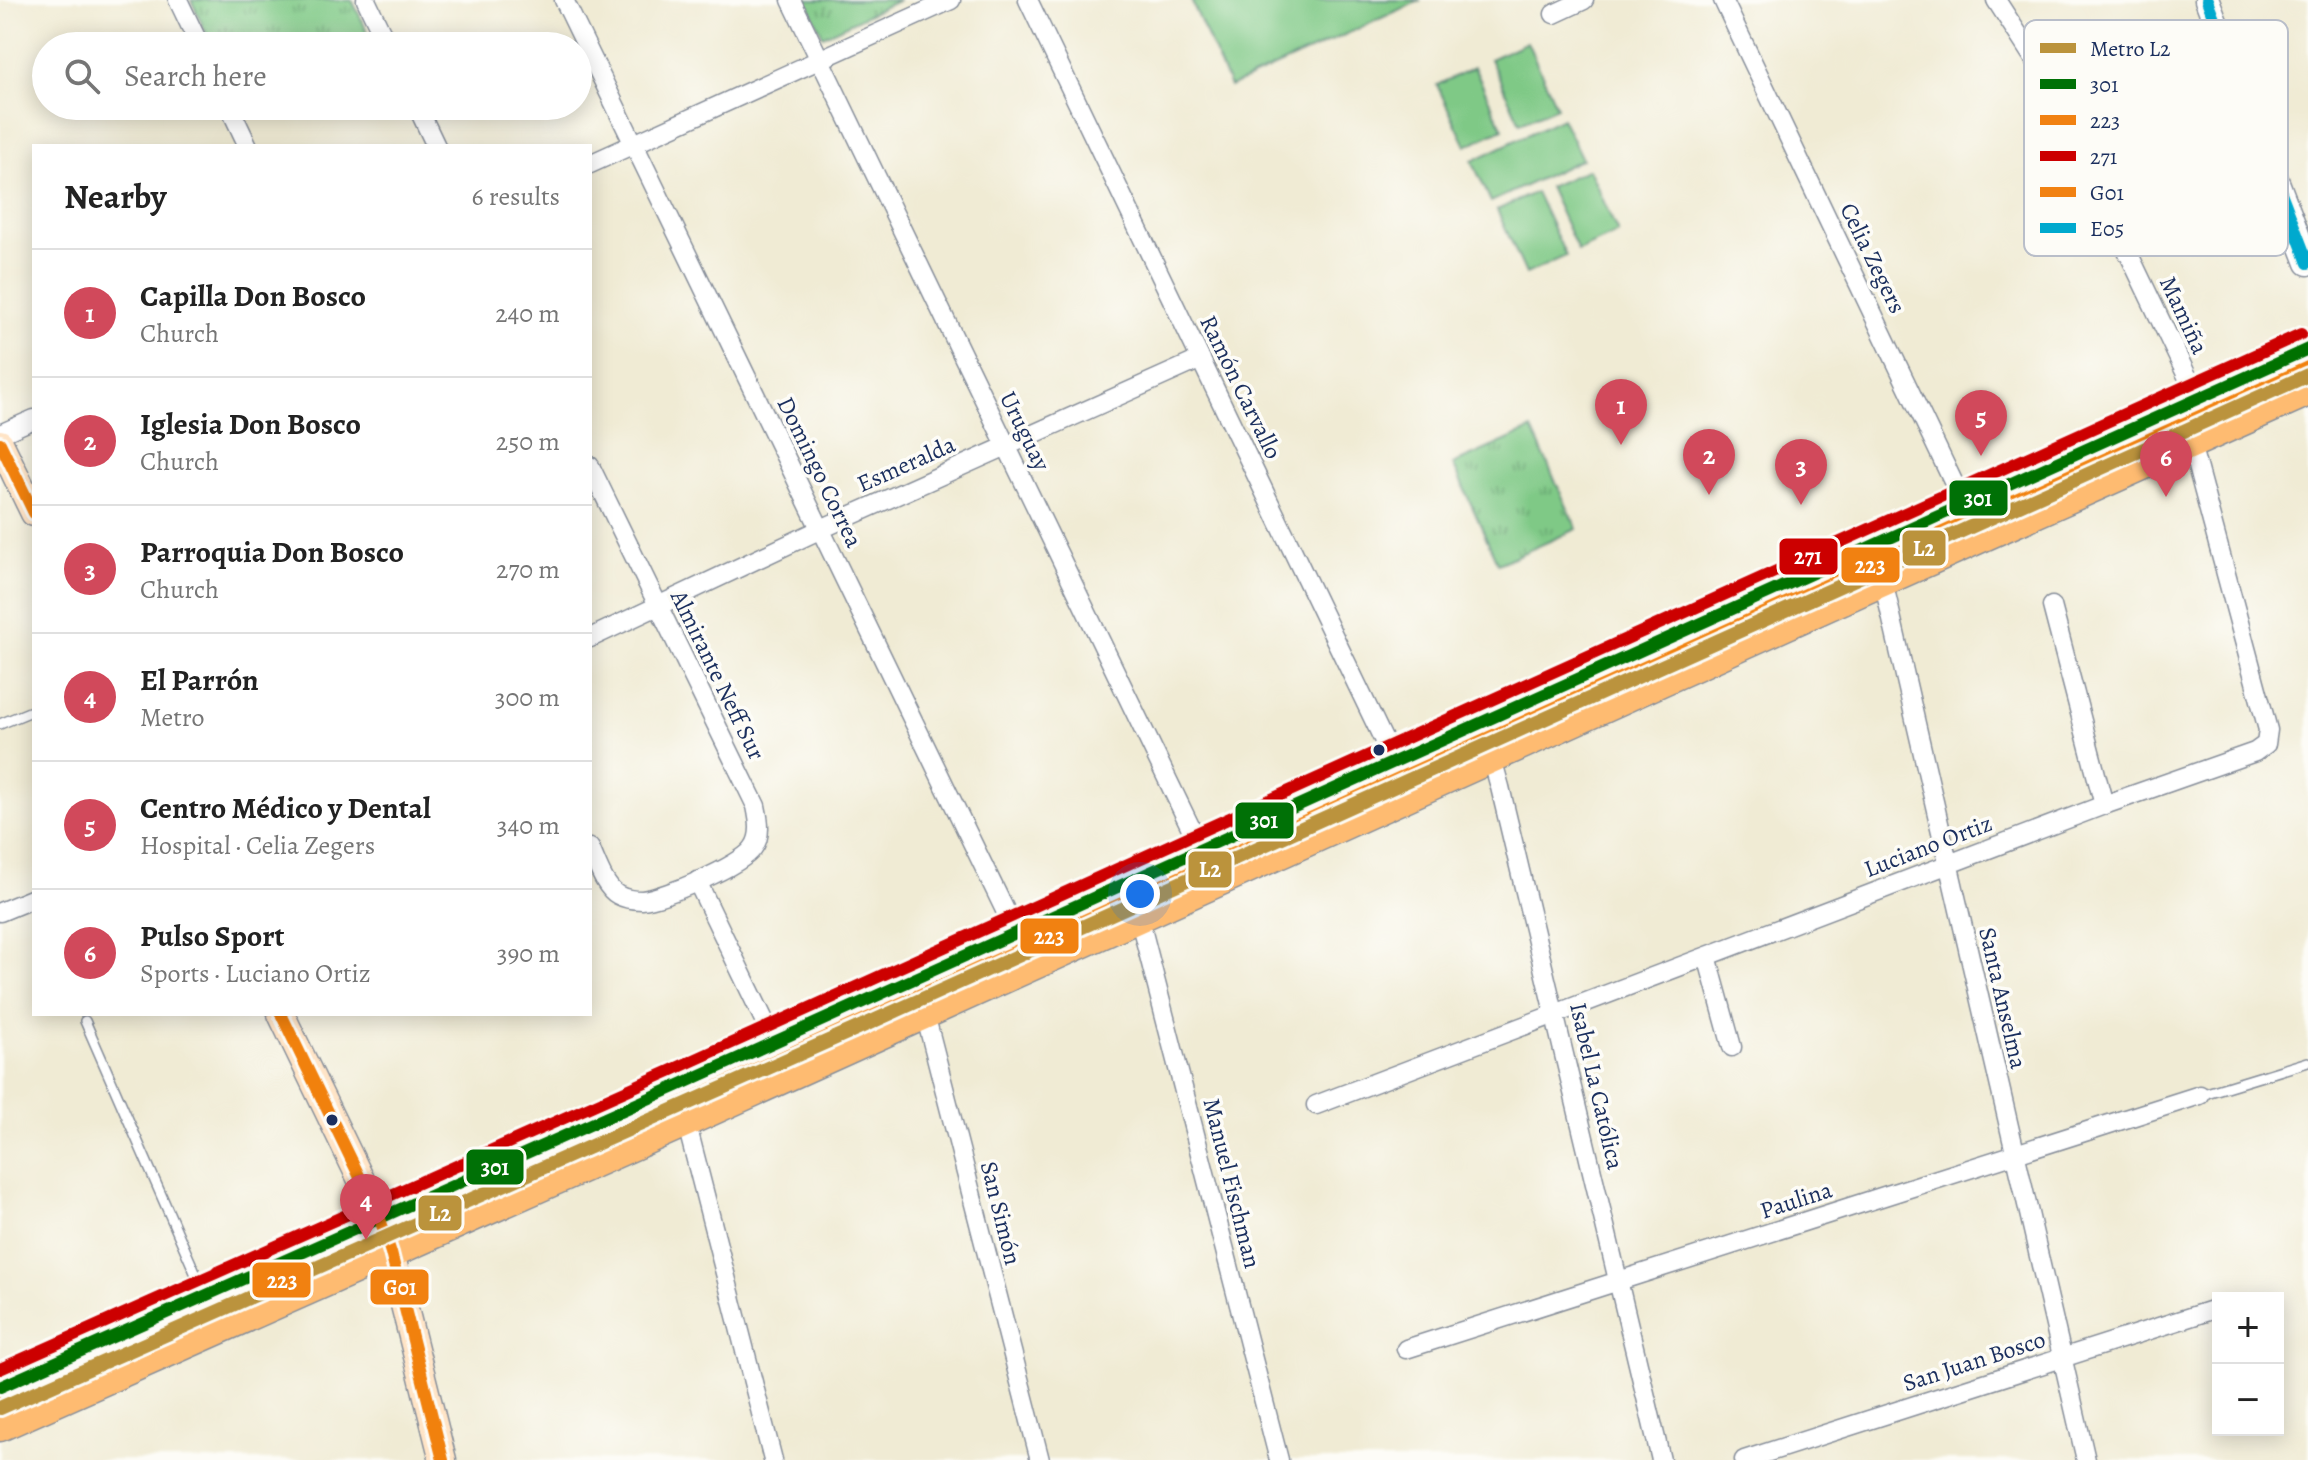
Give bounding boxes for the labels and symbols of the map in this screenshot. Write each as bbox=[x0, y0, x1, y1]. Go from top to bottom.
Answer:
legend bbox=[2024, 20, 2288, 256]
text: Metro L2 bbox=[2090, 34, 2170, 64]
text: 301 bbox=[2090, 70, 2118, 100]
text: 223 bbox=[2090, 106, 2120, 136]
text: 271 bbox=[2090, 142, 2117, 172]
text: G01 bbox=[2090, 178, 2124, 208]
street label: Celia Zegers bbox=[1833, 197, 1913, 319]
text: E05 bbox=[2090, 214, 2124, 244]
street label: Mamiña bbox=[2152, 271, 2216, 360]
street label: Ramón Carvallo bbox=[1192, 310, 1290, 464]
pin: 1 bbox=[1595, 379, 1647, 445]
street label: Uruguay bbox=[992, 386, 1058, 476]
pin: 5 bbox=[1955, 390, 2007, 456]
street label: Domingo Correa bbox=[770, 391, 871, 553]
street label: Esmeralda bbox=[852, 428, 961, 500]
pin: 2 bbox=[1683, 429, 1735, 495]
pin: 6 bbox=[2140, 431, 2192, 497]
pin: 3 bbox=[1775, 439, 1827, 505]
line badge: 301 bbox=[1948, 479, 2009, 517]
text: 301 bbox=[1964, 484, 1992, 514]
line badge: L2 bbox=[1901, 529, 1947, 567]
text: L2 bbox=[1913, 534, 1936, 564]
line badge: 271 bbox=[1778, 537, 1839, 576]
text: 271 bbox=[1794, 542, 1822, 572]
line badge: 223 bbox=[1840, 546, 1901, 584]
text: 223 bbox=[1855, 551, 1885, 581]
street label: Almirante Neff Sur bbox=[663, 584, 773, 765]
unlabelled marker bbox=[1371, 742, 1387, 758]
line badge: 301 bbox=[1234, 801, 1295, 840]
text: 301 bbox=[1250, 806, 1278, 836]
street label: Luciano Ortiz bbox=[1859, 807, 1997, 885]
line badge: L2 bbox=[1187, 850, 1233, 889]
text: L2 bbox=[1199, 855, 1222, 885]
your location bbox=[1120, 874, 1160, 914]
line badge: 223 bbox=[1019, 917, 1080, 955]
text: 223 bbox=[1034, 922, 1064, 952]
street label: Santa Anselma bbox=[1971, 924, 2035, 1073]
street label: Isabel La Católica bbox=[1562, 999, 1632, 1173]
street label: Manuel Fischman bbox=[1195, 1095, 1269, 1271]
unlabelled marker bbox=[324, 1112, 340, 1128]
line badge: 301 bbox=[465, 1148, 525, 1186]
text: 301 bbox=[481, 1153, 509, 1183]
street label: San Simón bbox=[973, 1158, 1029, 1268]
street label: Paulina bbox=[1756, 1173, 1837, 1227]
pin: 4 bbox=[340, 1174, 392, 1240]
line badge: L2 bbox=[417, 1194, 463, 1232]
text: L2 bbox=[429, 1199, 452, 1229]
line badge: 223 bbox=[251, 1261, 312, 1299]
text: 223 bbox=[267, 1266, 297, 1296]
line badge: G01 bbox=[369, 1268, 430, 1306]
text: G01 bbox=[383, 1273, 417, 1303]
street label: San Juan Bosco bbox=[1899, 1323, 2049, 1399]

